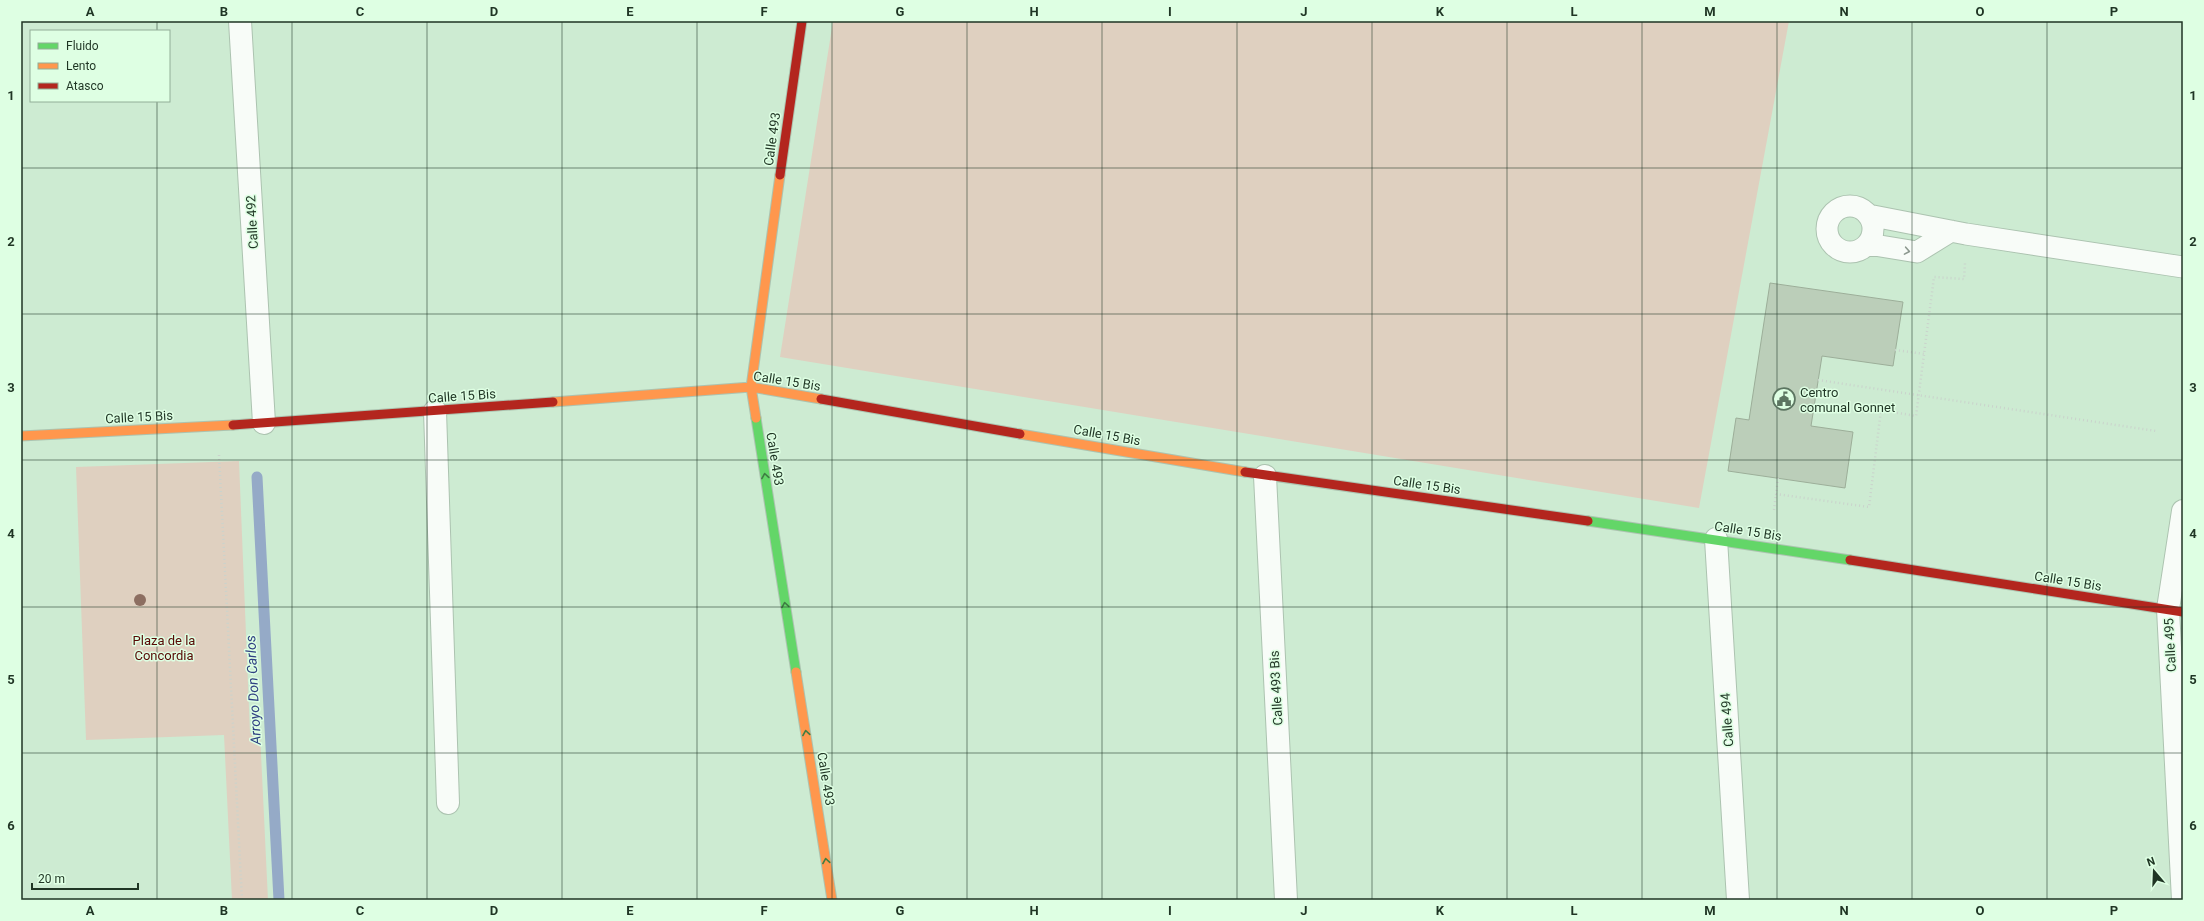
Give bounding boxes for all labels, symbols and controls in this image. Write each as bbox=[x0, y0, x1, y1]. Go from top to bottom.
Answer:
text: A bbox=[86, 4, 95, 19]
text: B bbox=[220, 4, 228, 19]
text: C bbox=[356, 4, 365, 19]
text: D bbox=[490, 4, 498, 19]
text: E bbox=[626, 4, 634, 19]
text: F bbox=[760, 4, 768, 19]
text: G bbox=[896, 4, 905, 19]
text: H bbox=[1029, 4, 1039, 19]
text: I bbox=[1168, 4, 1172, 19]
text: J bbox=[1300, 4, 1308, 19]
text: K bbox=[1436, 4, 1445, 19]
text: L bbox=[1570, 4, 1578, 19]
text: M bbox=[1704, 4, 1716, 19]
text: N bbox=[1839, 4, 1849, 19]
text: O bbox=[1976, 4, 1985, 19]
text: P bbox=[2110, 4, 2118, 19]
legend bbox=[30, 30, 170, 102]
text: Fluido bbox=[66, 39, 99, 53]
text: Lento bbox=[66, 59, 96, 73]
text: Atasco bbox=[66, 79, 104, 93]
text: 1 bbox=[7, 88, 15, 103]
text: 1 bbox=[2189, 88, 2197, 103]
street label: Calle 493 bbox=[761, 111, 783, 167]
street label: Calle 492 bbox=[243, 195, 261, 249]
text: 2 bbox=[7, 234, 15, 249]
text: 2 bbox=[2189, 234, 2197, 249]
one-way arrow bbox=[1904, 246, 1910, 254]
street label: Calle 15 Bis bbox=[752, 368, 822, 394]
text: 3 bbox=[7, 380, 15, 395]
text: 3 bbox=[2189, 380, 2197, 395]
place label: Centro comunal Gonnet bbox=[1800, 385, 1895, 415]
street label: Calle 15 Bis bbox=[428, 386, 497, 406]
public building icon: Centro comunal Gonnet bbox=[1771, 386, 1797, 412]
street label: Calle 15 Bis bbox=[105, 408, 174, 426]
street label: Calle 15 Bis bbox=[1072, 422, 1142, 448]
street label: Calle 493 bbox=[763, 431, 787, 487]
one-way arrow bbox=[761, 473, 770, 479]
street label: Calle 15 Bis bbox=[1392, 473, 1462, 497]
street label: Calle 15 Bis bbox=[1713, 518, 1783, 544]
text: 4 bbox=[7, 526, 15, 541]
text: 4 bbox=[2189, 526, 2197, 541]
street label: Calle 15 Bis bbox=[2033, 568, 2103, 594]
one-way arrow bbox=[781, 602, 790, 608]
street label: Calle 495 bbox=[2161, 618, 2179, 672]
park label: Plaza de la Concordia bbox=[133, 633, 195, 663]
water label: Arroyo Don Carlos bbox=[242, 635, 264, 746]
street label: Calle 493 Bis bbox=[1267, 650, 1285, 726]
text: 5 bbox=[7, 672, 15, 687]
text: 5 bbox=[2189, 672, 2197, 687]
street label: Calle 494 bbox=[1718, 692, 1736, 747]
one-way arrow bbox=[802, 730, 811, 736]
street label: Calle 493 bbox=[814, 751, 838, 807]
text: 6 bbox=[7, 818, 15, 833]
text: 6 bbox=[2189, 818, 2197, 833]
north arrow bbox=[2134, 851, 2174, 891]
text: N bbox=[2145, 855, 2157, 869]
one-way arrow bbox=[822, 858, 831, 865]
scale bar bbox=[32, 865, 138, 891]
text: 20 m bbox=[38, 872, 65, 886]
text: A bbox=[86, 903, 95, 918]
text: B bbox=[220, 903, 228, 918]
text: C bbox=[356, 903, 365, 918]
text: D bbox=[490, 903, 498, 918]
text: E bbox=[626, 903, 634, 918]
text: F bbox=[760, 903, 768, 918]
text: G bbox=[896, 903, 905, 918]
text: H bbox=[1029, 903, 1039, 918]
text: I bbox=[1168, 903, 1172, 918]
text: J bbox=[1300, 903, 1308, 918]
text: K bbox=[1436, 903, 1445, 918]
text: L bbox=[1570, 903, 1578, 918]
text: M bbox=[1704, 903, 1716, 918]
text: N bbox=[1839, 903, 1849, 918]
text: O bbox=[1976, 903, 1985, 918]
text: P bbox=[2110, 903, 2118, 918]

